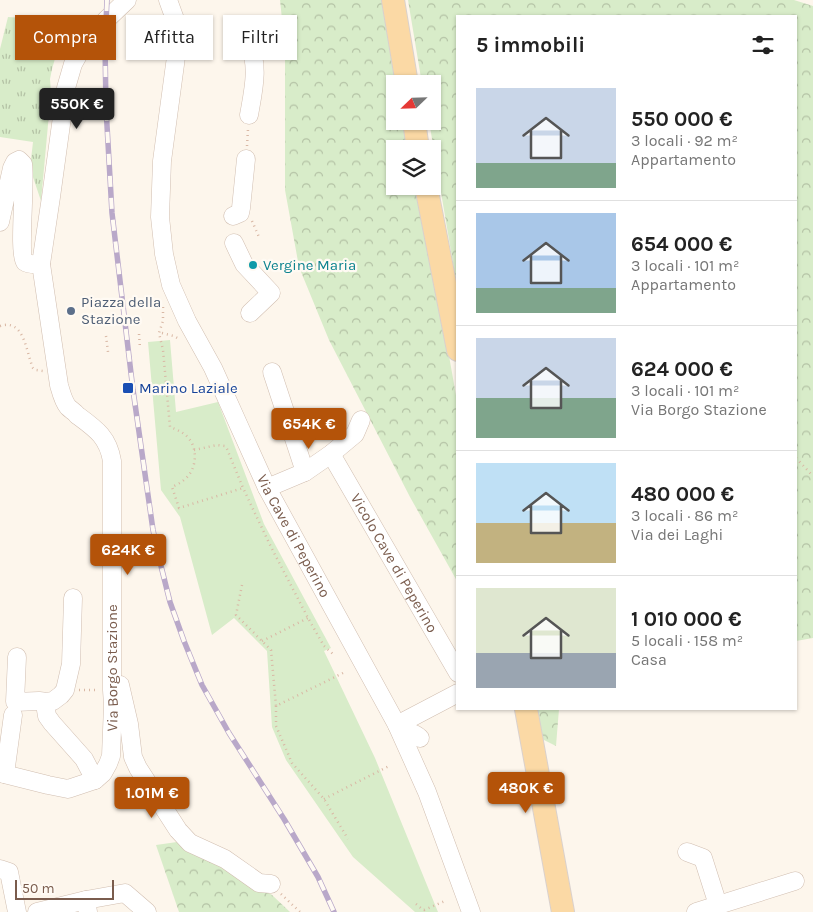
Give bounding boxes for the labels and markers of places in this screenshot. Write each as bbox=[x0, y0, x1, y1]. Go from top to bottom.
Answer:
pin: 550K € bbox=[36, 88, 118, 130]
place label: Vergine Maria bbox=[263, 256, 356, 274]
marker: Vergine Maria bbox=[247, 259, 259, 271]
place label: Piazza della Stazione bbox=[81, 293, 161, 328]
marker: Piazza della Stazione bbox=[65, 305, 77, 317]
place label: Marino Laziale bbox=[139, 379, 238, 397]
marker: Marino Laziale bbox=[121, 381, 135, 395]
pin: 654K € bbox=[268, 408, 350, 450]
pin: 624K € bbox=[87, 534, 169, 576]
pin: 480K € bbox=[485, 772, 567, 814]
pin: 1.01M € bbox=[106, 776, 198, 819]

